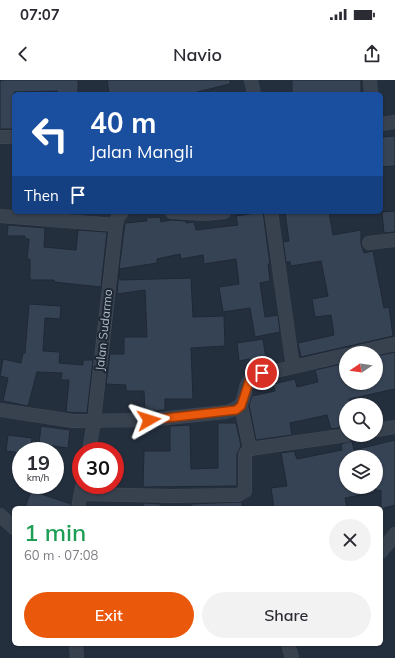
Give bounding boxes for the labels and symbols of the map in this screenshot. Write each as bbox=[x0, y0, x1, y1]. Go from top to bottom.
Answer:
street label: Jalan Sudarmo bbox=[92, 288, 115, 371]
north arrow bbox=[339, 346, 383, 390]
pin bbox=[245, 356, 279, 390]
position arrow bbox=[128, 399, 170, 441]
speed limit sign: 30 bbox=[72, 442, 124, 494]

